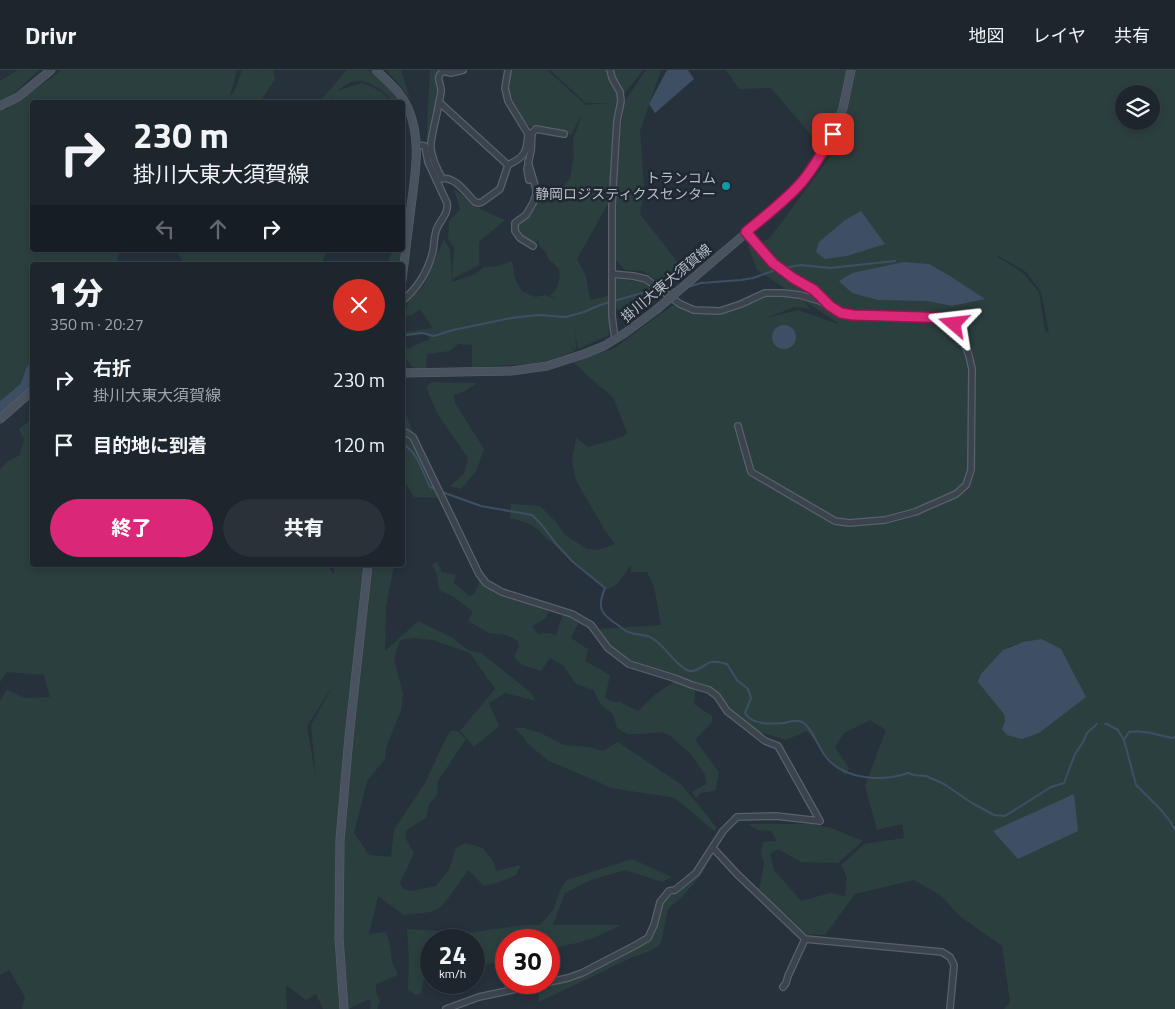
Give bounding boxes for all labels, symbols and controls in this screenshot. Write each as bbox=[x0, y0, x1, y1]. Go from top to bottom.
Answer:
text: Drivr bbox=[25, 17, 76, 53]
text: 地図 bbox=[969, 22, 1005, 49]
text: レイヤ bbox=[1033, 22, 1086, 49]
text: 共有 bbox=[1114, 22, 1150, 49]
map controls bbox=[1115, 85, 1160, 130]
button: layers bbox=[1115, 85, 1160, 130]
text: 230 m bbox=[133, 108, 229, 162]
pin bbox=[812, 113, 854, 155]
icon: right bbox=[50, 120, 115, 185]
icon: arrive bbox=[819, 120, 847, 148]
text: 掛川大東大須賀線 bbox=[133, 157, 309, 191]
place label: トランコム 静岡ロジスティクスセンター bbox=[535, 167, 716, 204]
marker: トランコム 静岡ロジスティクスセンター bbox=[720, 180, 732, 192]
icon: left bbox=[151, 215, 179, 243]
icon: ahead bbox=[204, 215, 232, 243]
icon: right bbox=[257, 215, 285, 243]
street label: 掛川大東大須賀線 bbox=[616, 239, 715, 327]
text: 1 分 bbox=[50, 270, 103, 316]
button: close bbox=[333, 279, 385, 331]
position arrow bbox=[927, 297, 979, 349]
text: 350 m · 20:27 bbox=[50, 312, 144, 336]
text: 右折 bbox=[93, 353, 131, 382]
text: 230 m bbox=[333, 365, 385, 394]
icon: right bbox=[50, 366, 78, 394]
text: 掛川大東大須賀線 bbox=[93, 383, 221, 407]
text: 目的地に到着 bbox=[93, 430, 207, 459]
text: 120 m bbox=[333, 430, 385, 459]
icon: arrive bbox=[50, 431, 78, 459]
button: 終了 bbox=[50, 499, 213, 557]
button: 共有 bbox=[223, 499, 385, 557]
speed limit sign: 30 bbox=[495, 929, 560, 994]
text: 24 bbox=[438, 936, 467, 974]
text: km/h bbox=[439, 964, 466, 983]

